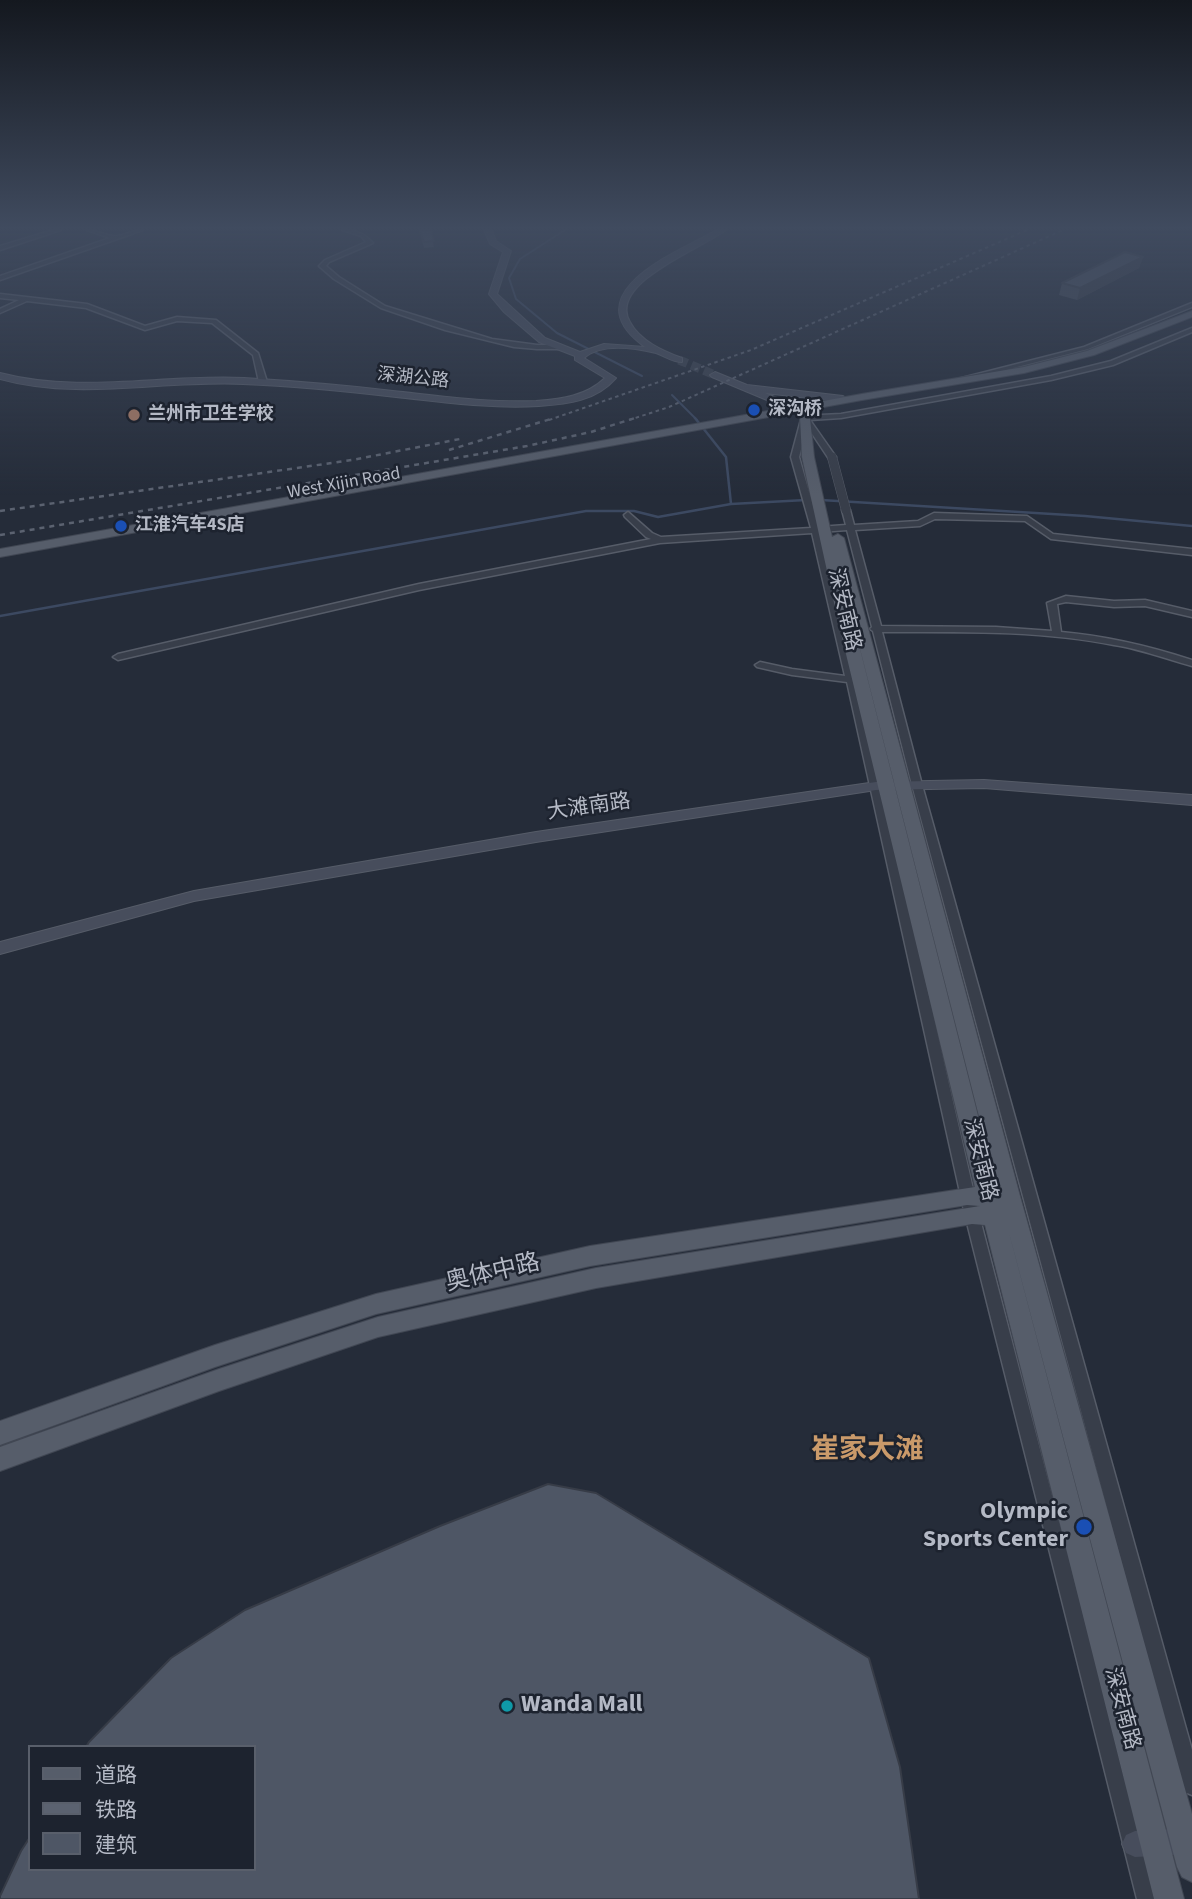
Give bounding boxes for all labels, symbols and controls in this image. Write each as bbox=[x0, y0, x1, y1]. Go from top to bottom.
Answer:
street label: 深湖公路 bbox=[376, 364, 450, 394]
place label: 深沟桥 bbox=[768, 399, 822, 421]
marker: 深沟桥 bbox=[746, 402, 762, 418]
place label: 兰州市卫生学校 bbox=[148, 404, 274, 426]
marker: 兰州市卫生学校 bbox=[126, 407, 142, 423]
street label: West Xijin Road bbox=[286, 463, 402, 505]
place label: 江淮汽车4S店 bbox=[135, 515, 245, 537]
marker: 江淮汽车4S店 bbox=[113, 518, 129, 534]
street label: 深安南路 bbox=[821, 566, 865, 654]
street label: 大滩南路 bbox=[546, 790, 632, 826]
street label: 深安南路 bbox=[957, 1116, 1001, 1204]
street label: 奥体中路 bbox=[443, 1249, 543, 1299]
district label: 崔家大滩 bbox=[811, 1435, 923, 1469]
place label: Olympic Sports Center bbox=[923, 1499, 1068, 1555]
marker: Olympic Sports Center bbox=[1074, 1517, 1094, 1537]
street label: 深安南路 bbox=[1098, 1665, 1144, 1753]
place label: Wanda Mall bbox=[521, 1692, 642, 1720]
marker: Wanda Mall bbox=[499, 1698, 515, 1714]
legend bbox=[28, 1745, 256, 1871]
text: 道路 bbox=[95, 1760, 137, 1790]
text: 铁路 bbox=[95, 1795, 137, 1825]
text: 建筑 bbox=[95, 1830, 137, 1860]

